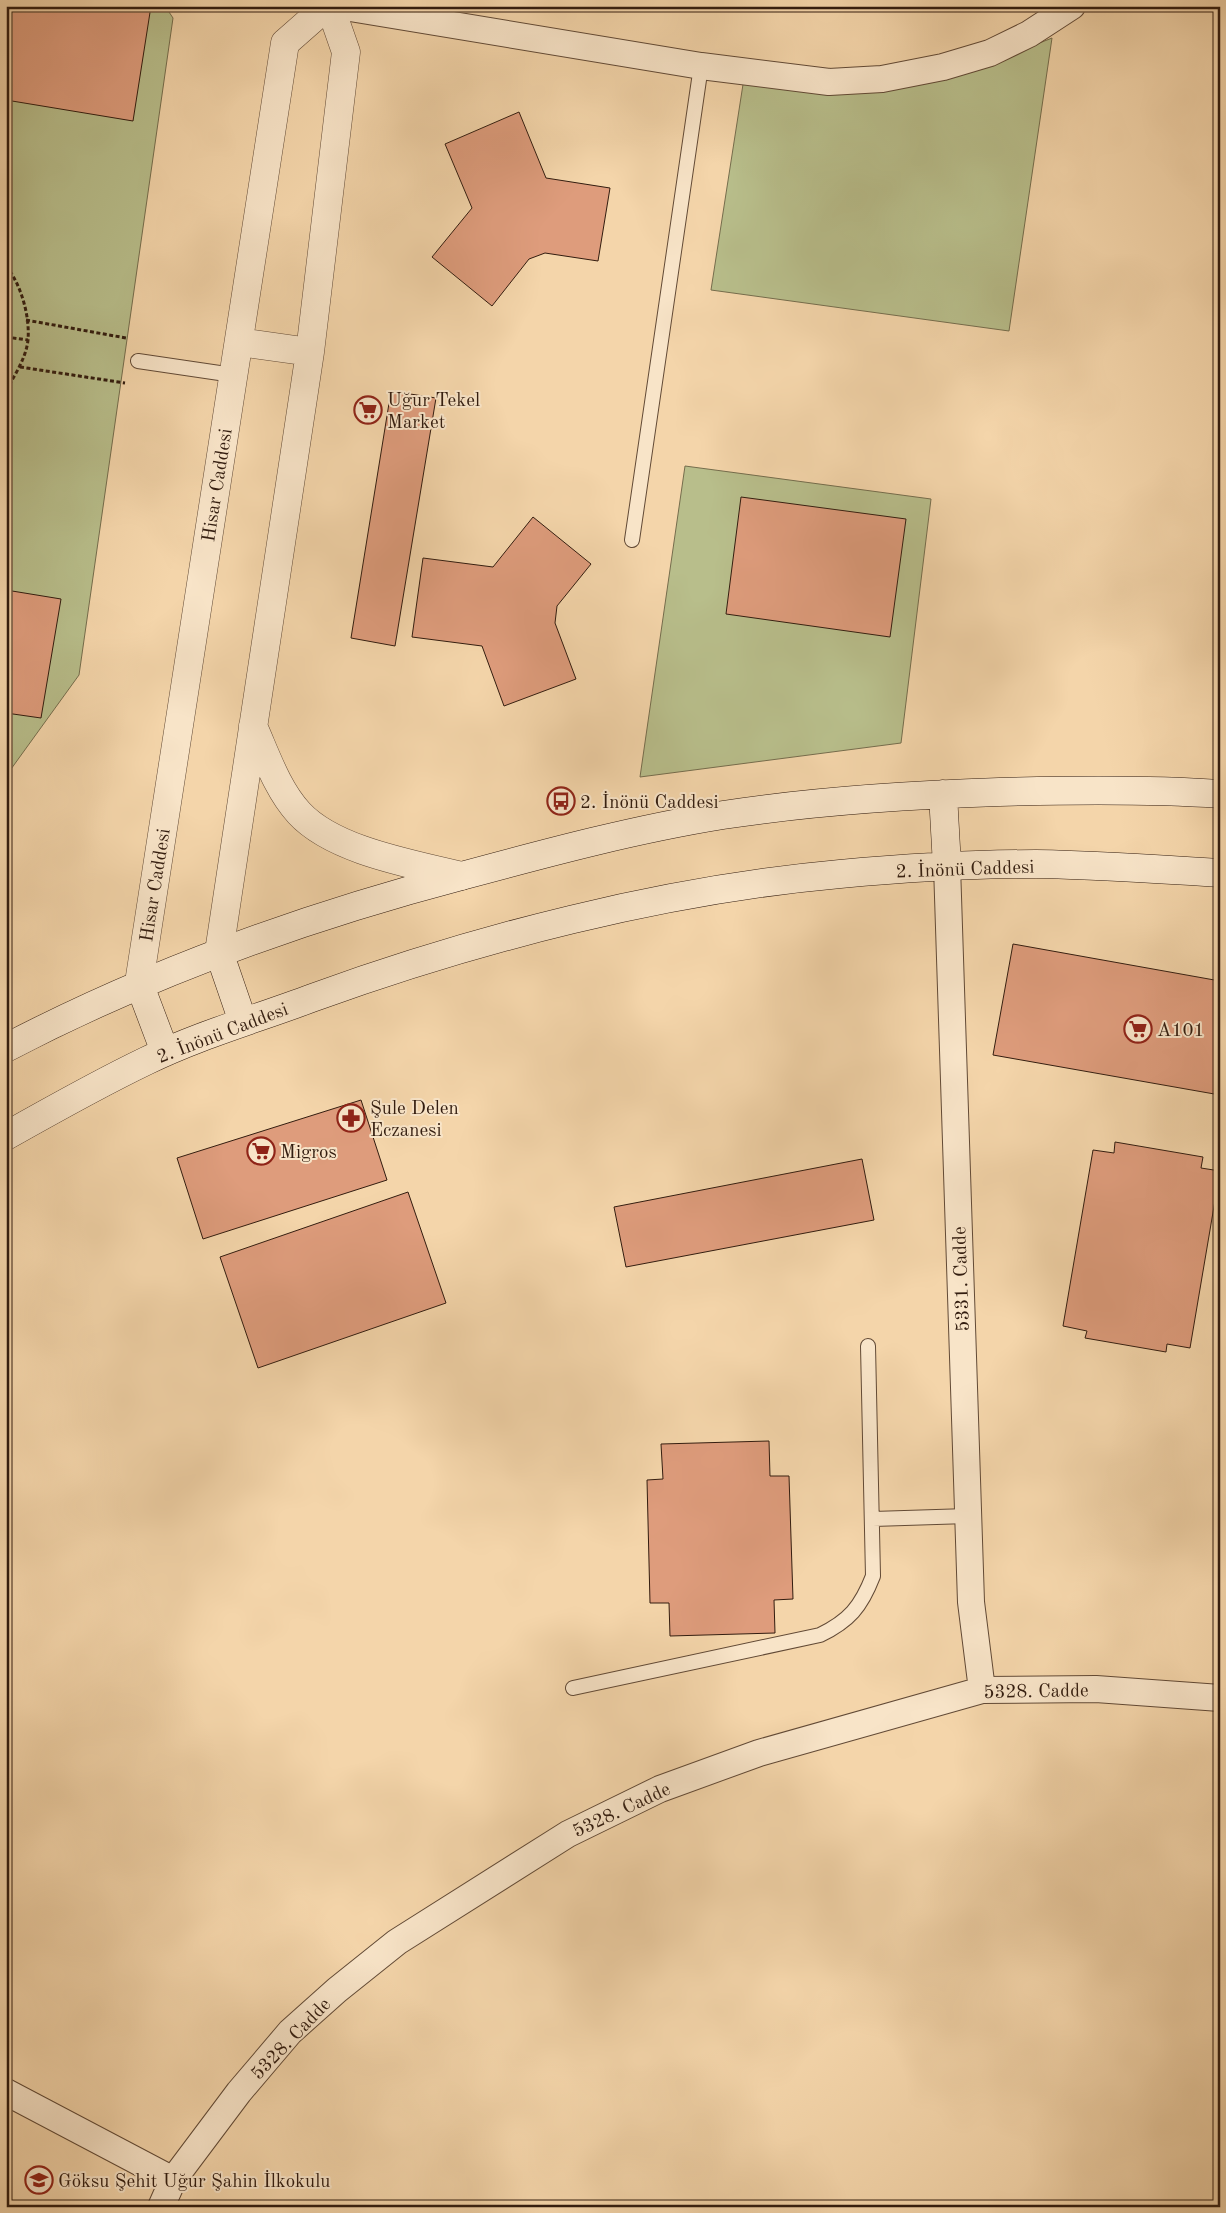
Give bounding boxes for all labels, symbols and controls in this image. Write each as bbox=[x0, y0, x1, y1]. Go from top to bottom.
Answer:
place label: Uğur Tekel Market bbox=[387, 392, 480, 433]
supermarket icon: Uğur Tekel Market bbox=[353, 395, 383, 425]
street label: Hisar Caddesi bbox=[200, 427, 237, 544]
bus stop icon: 2. İnönü Caddesi bbox=[546, 786, 576, 816]
place label: 2. İnönü Caddesi bbox=[580, 791, 719, 813]
street label: Hisar Caddesi bbox=[138, 827, 175, 944]
street label: 2. İnönü Caddesi bbox=[895, 856, 1035, 882]
street label: 2. İnönü Caddesi bbox=[154, 998, 291, 1068]
supermarket icon: A101 bbox=[1123, 1014, 1153, 1044]
place label: A101 bbox=[1157, 1022, 1205, 1041]
place label: Şule Delen Eczanesi bbox=[370, 1100, 459, 1141]
pharmacy icon: Şule Delen Eczanesi bbox=[336, 1103, 366, 1133]
supermarket icon: Migros bbox=[246, 1136, 276, 1166]
place label: Migros bbox=[280, 1144, 337, 1163]
street label: 5331. Cadde bbox=[951, 1226, 974, 1332]
street label: 5328. Cadde bbox=[983, 1682, 1089, 1703]
street label: 5328. Cadde bbox=[570, 1780, 674, 1842]
street label: 5328. Cadde bbox=[248, 1995, 335, 2084]
school or university icon: Göksu Şehit Uğur Şahin İlkokulu bbox=[24, 2165, 54, 2195]
place label: Göksu Şehit Uğur Şahin İlkokulu bbox=[58, 2170, 330, 2192]

